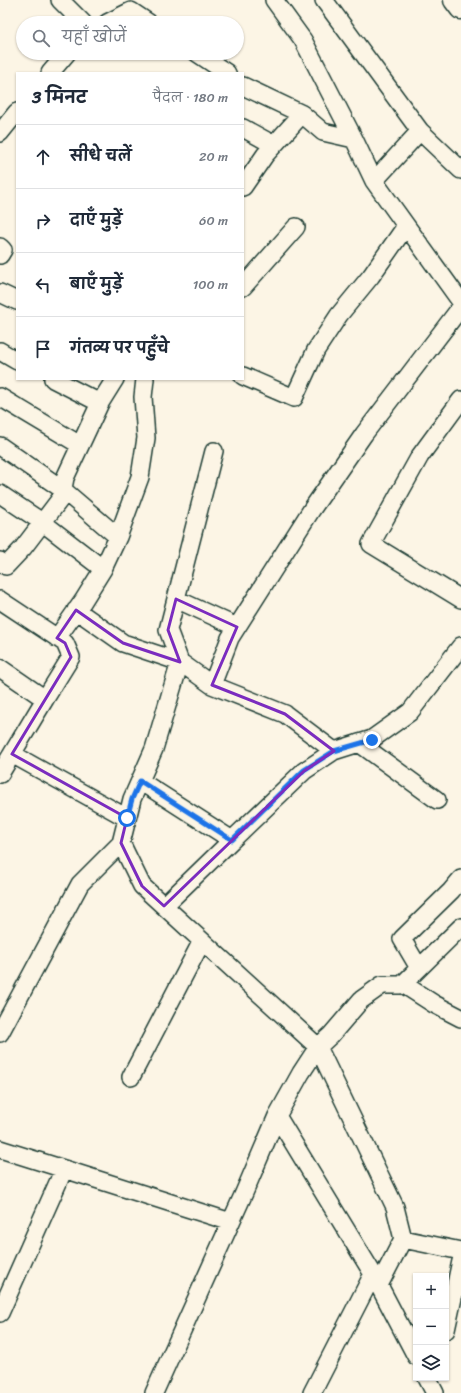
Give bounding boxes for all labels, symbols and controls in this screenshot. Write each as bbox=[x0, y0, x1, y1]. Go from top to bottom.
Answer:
search box bbox=[16, 16, 244, 60]
text: यहाँ खोजें bbox=[62, 24, 127, 50]
icon: search bbox=[30, 27, 52, 49]
text: 3 मिनट bbox=[32, 82, 87, 112]
text: पैदल · 180 m bbox=[153, 86, 228, 109]
text: सीधे चलें bbox=[70, 143, 131, 169]
text: 20 m bbox=[199, 145, 228, 168]
icon: ahead bbox=[32, 146, 54, 168]
text: दाएँ मुड़ें bbox=[70, 207, 122, 233]
text: 60 m bbox=[199, 209, 228, 232]
icon: right bbox=[32, 210, 54, 232]
text: बाएँ मुड़ें bbox=[70, 271, 123, 297]
text: 100 m bbox=[193, 273, 228, 296]
icon: left bbox=[32, 274, 54, 296]
text: गंतव्य पर पहुँचे bbox=[70, 335, 169, 361]
icon: arrive bbox=[32, 338, 54, 360]
route end bbox=[363, 731, 381, 749]
route start bbox=[118, 809, 136, 827]
map controls bbox=[413, 1273, 449, 1381]
button: + bbox=[413, 1273, 449, 1309]
button: − bbox=[413, 1309, 449, 1345]
button: layers bbox=[413, 1345, 449, 1381]

